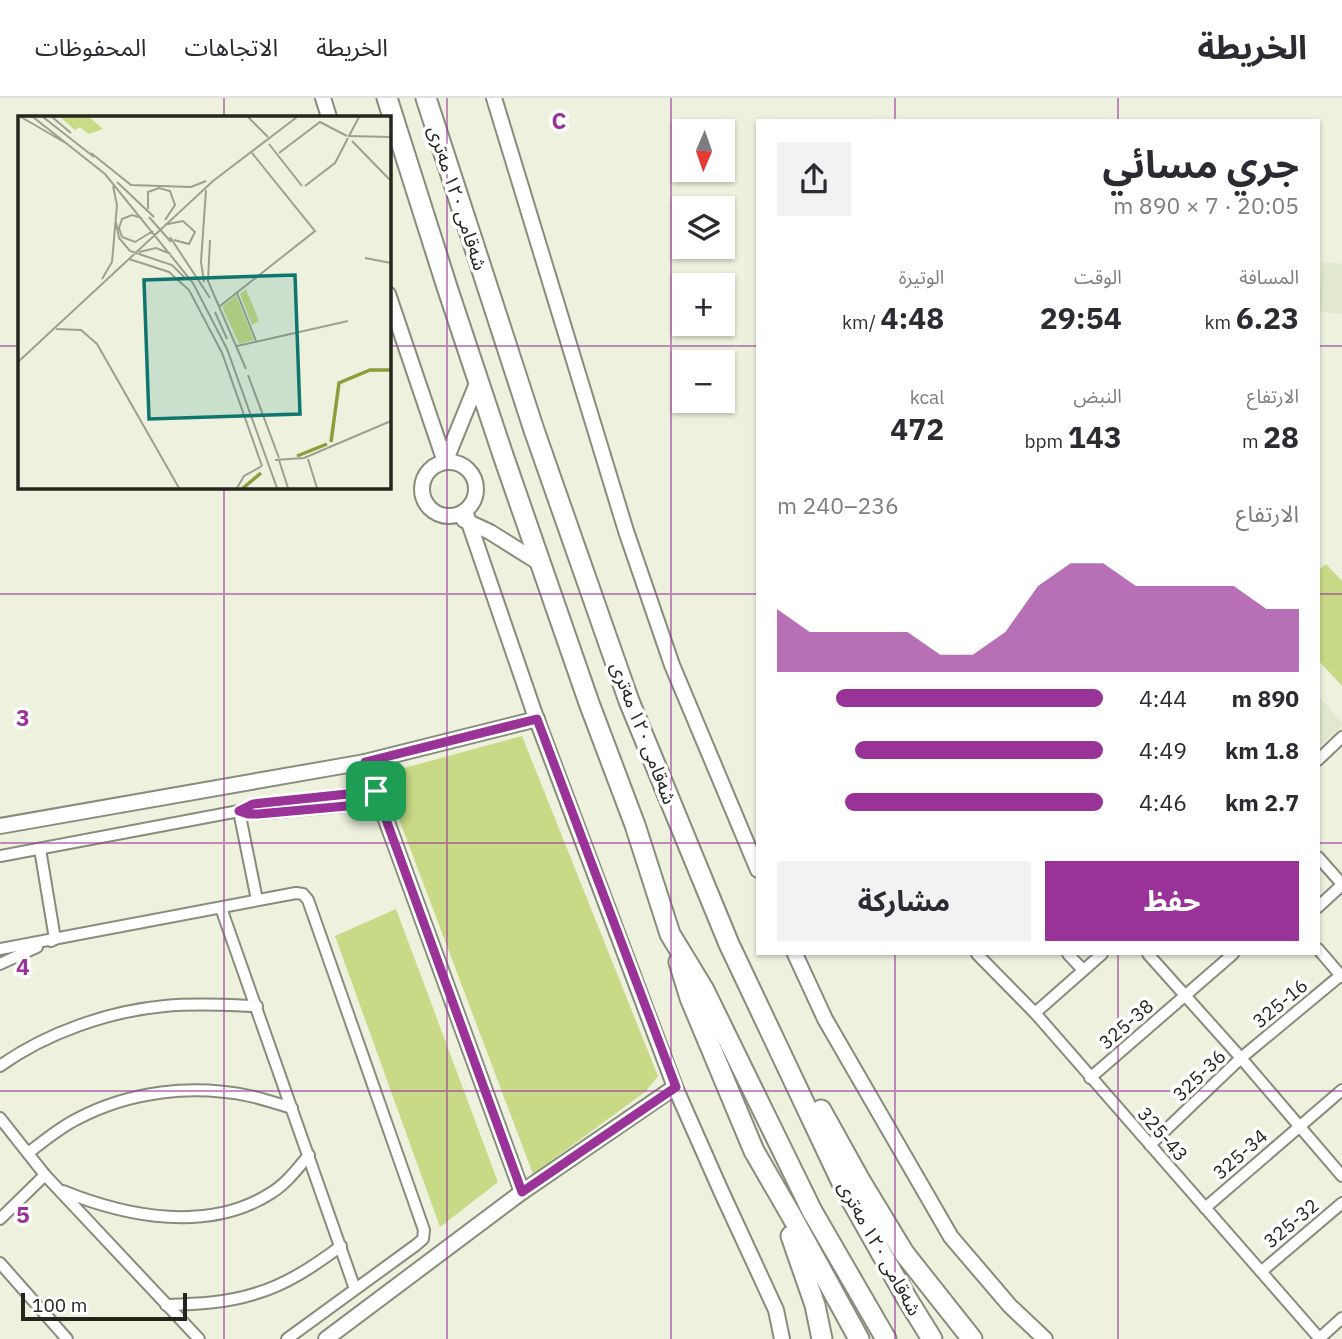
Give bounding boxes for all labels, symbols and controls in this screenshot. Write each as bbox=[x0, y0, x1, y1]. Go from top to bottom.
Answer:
text: الخريطة bbox=[1197, 25, 1307, 68]
text: المحفوظات bbox=[35, 31, 146, 63]
text: الاتجاهات bbox=[184, 31, 278, 63]
text: الخريطة bbox=[316, 31, 388, 63]
text: C bbox=[552, 105, 567, 135]
inset map bbox=[18, 116, 390, 488]
north arrow bbox=[672, 119, 735, 182]
map controls bbox=[672, 119, 735, 413]
street label: شەقامی ١٢٠ مەتری bbox=[423, 123, 493, 273]
text: جري مسائي bbox=[1102, 139, 1299, 188]
button: share bbox=[777, 142, 851, 216]
text: 20:05 · 7 × 890 m bbox=[1113, 190, 1299, 220]
button: layers bbox=[672, 196, 735, 259]
text: الوتيرة bbox=[899, 265, 944, 289]
text: الوقت bbox=[1074, 265, 1122, 289]
text: المسافة bbox=[1239, 265, 1299, 289]
button: + bbox=[672, 273, 735, 336]
text: 4:48 bbox=[880, 298, 944, 337]
text: 29:54 bbox=[1040, 298, 1122, 337]
text: 6.23 bbox=[1236, 298, 1299, 337]
text: /km bbox=[842, 310, 880, 334]
text: km bbox=[1205, 310, 1236, 334]
button: − bbox=[672, 350, 735, 413]
text: النبض bbox=[1073, 384, 1122, 408]
text: الارتفاع bbox=[1247, 384, 1299, 408]
text: kcal bbox=[910, 385, 944, 409]
text: 472 bbox=[890, 409, 944, 448]
text: 143 bbox=[1068, 417, 1122, 456]
text: 28 bbox=[1263, 417, 1299, 456]
text: bpm bbox=[1025, 429, 1068, 453]
text: m bbox=[1242, 429, 1263, 453]
text: 236–240 m bbox=[777, 490, 899, 520]
text: الارتفاع bbox=[1236, 498, 1299, 528]
street label: شەقامی ١٢٠ مەتری bbox=[606, 658, 682, 808]
text: 4:44 bbox=[1139, 683, 1187, 713]
text: 890 m bbox=[1232, 683, 1299, 713]
text: 3 bbox=[16, 702, 30, 732]
text: 4:49 bbox=[1139, 735, 1187, 765]
text: 1.8 km bbox=[1225, 735, 1299, 765]
pin bbox=[346, 761, 406, 821]
icon: arrive bbox=[357, 772, 395, 810]
text: 4:46 bbox=[1139, 787, 1187, 817]
text: 2.7 km bbox=[1225, 787, 1299, 817]
button: مشاركة bbox=[777, 861, 1031, 941]
button: حفظ bbox=[1045, 861, 1299, 941]
text: 4 bbox=[16, 951, 30, 981]
street label: 325-16 bbox=[1248, 973, 1312, 1033]
street label: 325-38 bbox=[1094, 994, 1158, 1054]
street label: 325-36 bbox=[1167, 1044, 1231, 1106]
street label: 325-43 bbox=[1133, 1102, 1193, 1166]
street label: 325-34 bbox=[1208, 1124, 1272, 1184]
street label: شەقامی ١٢٠ مەتری bbox=[833, 1176, 927, 1320]
street label: 325-32 bbox=[1259, 1193, 1323, 1253]
text: 5 bbox=[16, 1199, 30, 1229]
scale bar bbox=[21, 1290, 187, 1322]
text: 100 m bbox=[32, 1293, 87, 1317]

